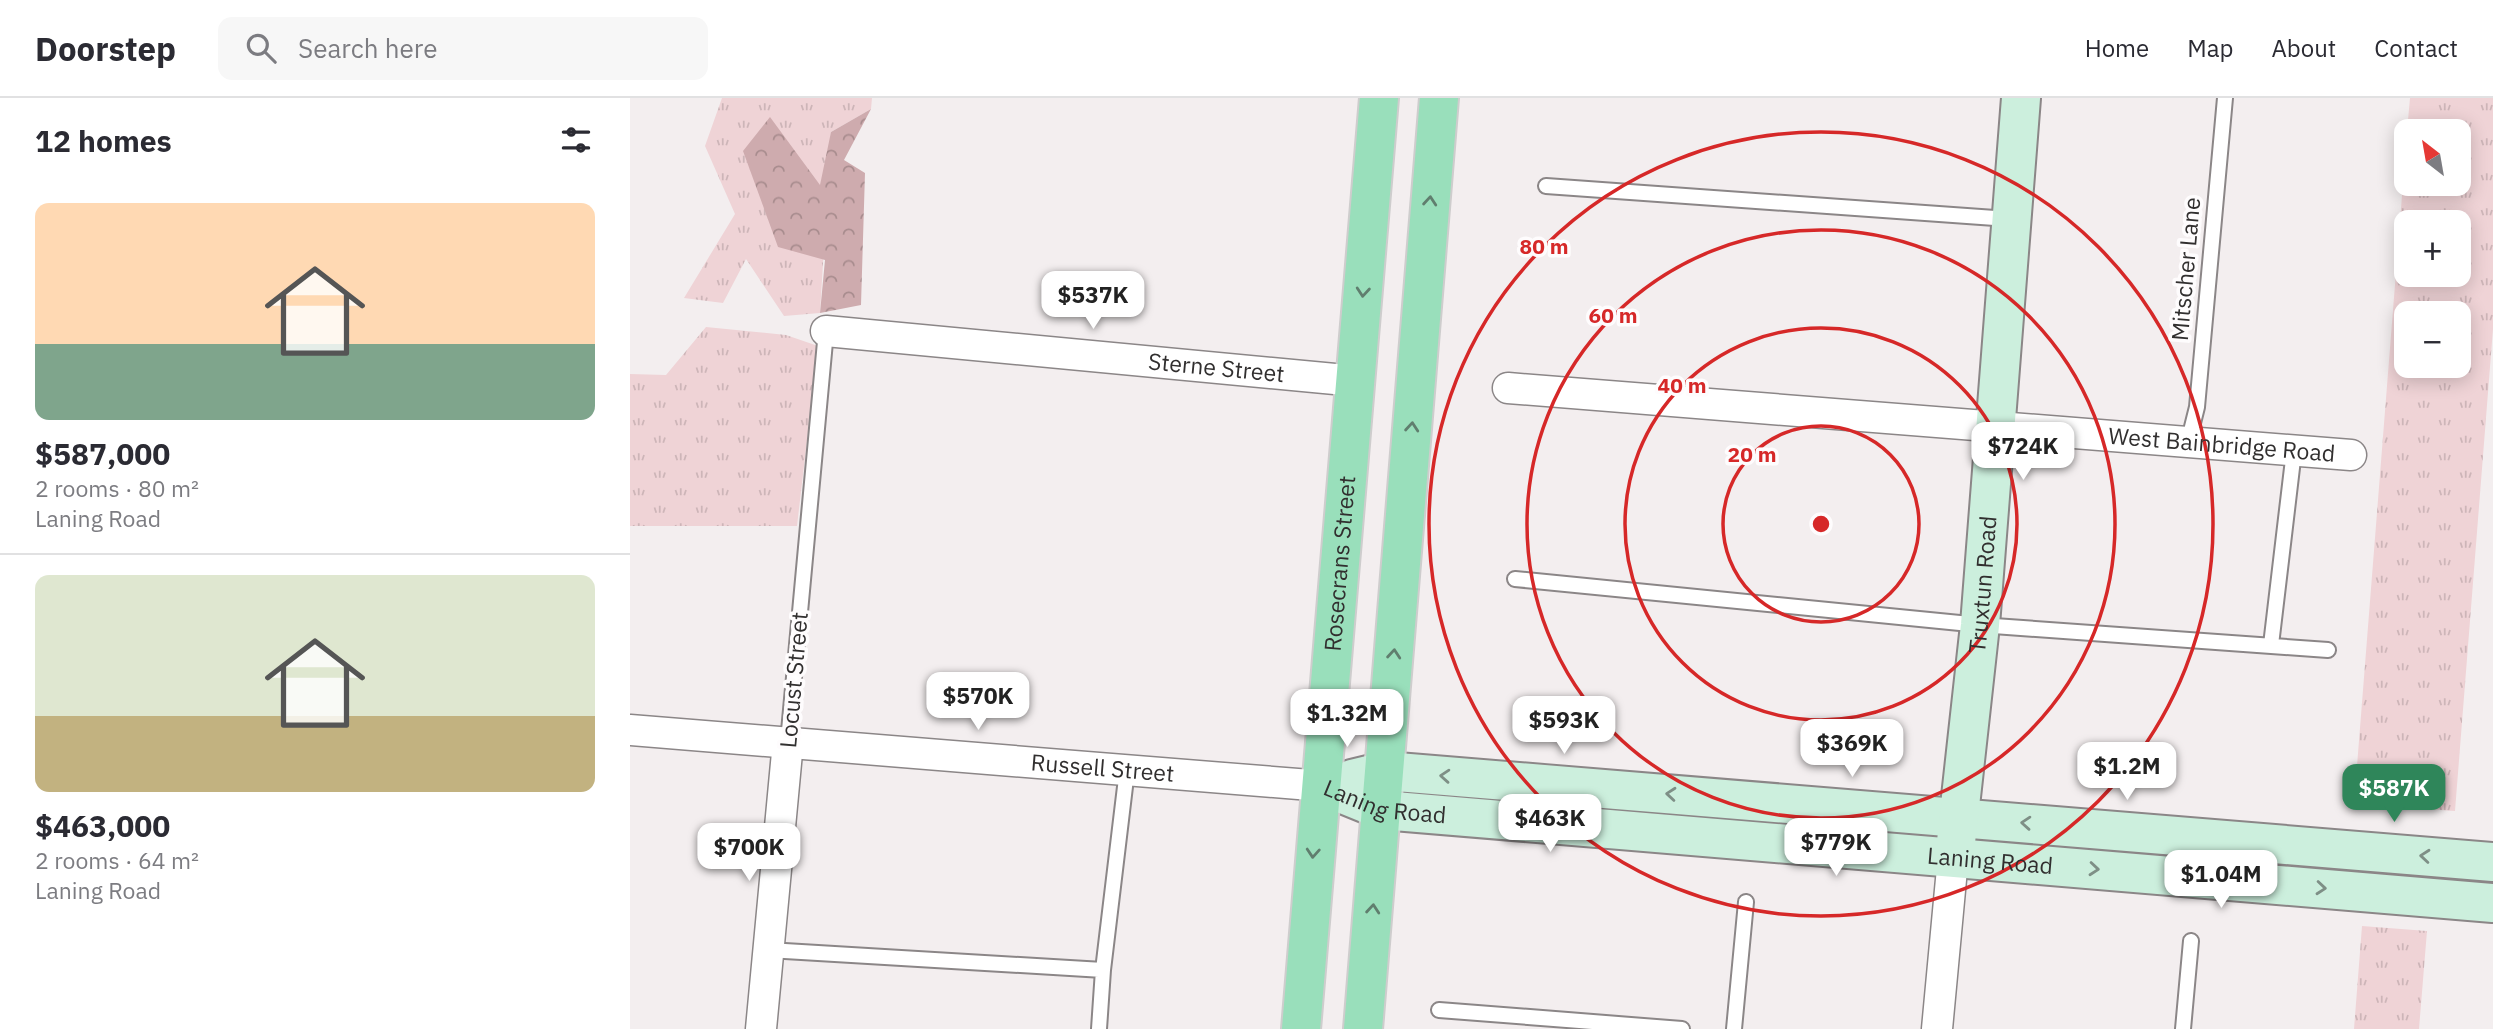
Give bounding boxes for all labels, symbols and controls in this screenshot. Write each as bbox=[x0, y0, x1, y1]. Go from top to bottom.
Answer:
search box bbox=[218, 17, 708, 80]
text: Doorstep bbox=[35, 27, 176, 70]
icon: search bbox=[242, 29, 280, 67]
text: Search here bbox=[298, 31, 437, 65]
text: Home bbox=[2085, 32, 2149, 64]
text: Map bbox=[2187, 32, 2233, 64]
text: About bbox=[2271, 32, 2336, 64]
text: Contact bbox=[2374, 32, 2458, 64]
north arrow bbox=[2394, 119, 2471, 196]
map controls bbox=[2394, 119, 2471, 378]
text: 12 homes bbox=[35, 121, 172, 160]
icon: filters bbox=[557, 121, 595, 159]
one-way arrow bbox=[1422, 195, 1437, 206]
street label: Mitscher Lane bbox=[2164, 196, 2206, 342]
button: + bbox=[2394, 210, 2471, 287]
text: 80 m bbox=[1520, 232, 1568, 260]
icon: home bbox=[252, 248, 378, 374]
pin: $537K bbox=[1044, 272, 1142, 331]
text: $537K bbox=[1057, 279, 1129, 309]
one-way arrow bbox=[1356, 287, 1371, 298]
text: 60 m bbox=[1589, 301, 1637, 329]
button: − bbox=[2394, 301, 2471, 378]
street label: Sterne Street bbox=[1147, 345, 1286, 388]
text: 40 m bbox=[1658, 371, 1706, 399]
street label: West Bainbridge Road bbox=[2107, 420, 2336, 468]
one-way arrow bbox=[1404, 422, 1419, 433]
pin: $724K bbox=[1974, 422, 2072, 482]
text: $724K bbox=[1987, 430, 2059, 460]
text: $587,000 bbox=[35, 434, 170, 473]
text: 20 m bbox=[1728, 440, 1776, 468]
text: 2 rooms · 80 m² bbox=[35, 473, 199, 503]
street label: Rosecrans Street bbox=[1317, 475, 1361, 653]
text: Laning Road bbox=[35, 503, 161, 533]
centre of rings bbox=[1809, 512, 1833, 536]
street label: Truxtun Road bbox=[1961, 514, 2002, 655]
street label: Locust Street bbox=[772, 611, 814, 749]
icon: home bbox=[252, 620, 378, 746]
one-way arrow bbox=[1386, 648, 1401, 659]
pin: $570K bbox=[929, 672, 1027, 732]
text: $570K bbox=[942, 680, 1014, 710]
pin: $1.32M bbox=[1290, 690, 1404, 749]
pin: $593K bbox=[1515, 696, 1613, 756]
text: $1.32M bbox=[1306, 697, 1388, 727]
text: $593K bbox=[1528, 704, 1600, 734]
pin: $369K bbox=[1803, 720, 1901, 779]
text: $369K bbox=[1816, 727, 1888, 757]
pin: $1.2M bbox=[2078, 742, 2176, 802]
street label: Russell Street bbox=[1030, 746, 1175, 788]
text: $1.2M bbox=[2093, 750, 2161, 780]
pin: $587K bbox=[2345, 764, 2443, 824]
one-way arrow bbox=[1439, 769, 1450, 784]
street label: Laning Road bbox=[1319, 772, 1448, 829]
text: $587K bbox=[2358, 772, 2430, 802]
one-way arrow bbox=[1665, 787, 1676, 802]
pin: $463K bbox=[1501, 794, 1599, 854]
text: $463K bbox=[1514, 802, 1586, 832]
text: $463,000 bbox=[35, 806, 170, 845]
one-way arrow bbox=[2020, 816, 2031, 831]
pin: $779K bbox=[1787, 818, 1885, 878]
pin: $700K bbox=[700, 824, 798, 883]
text: $779K bbox=[1800, 826, 1872, 856]
text: $700K bbox=[713, 831, 785, 861]
street label: Laning Road bbox=[1926, 840, 2054, 880]
text: 2 rooms · 64 m² bbox=[35, 845, 199, 875]
one-way arrow bbox=[1306, 848, 1321, 859]
one-way arrow bbox=[2419, 849, 2430, 864]
pin: $1.04M bbox=[2164, 850, 2278, 910]
text: $1.04M bbox=[2180, 858, 2262, 888]
one-way arrow bbox=[2089, 861, 2100, 876]
text: Laning Road bbox=[35, 875, 161, 905]
one-way arrow bbox=[2316, 880, 2327, 895]
one-way arrow bbox=[1365, 904, 1380, 915]

